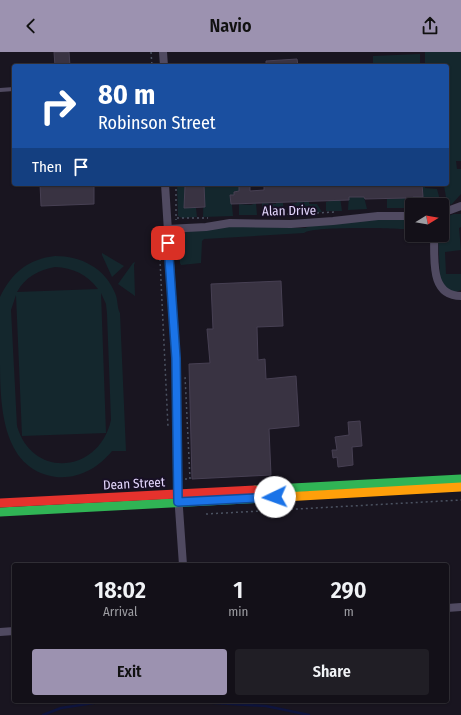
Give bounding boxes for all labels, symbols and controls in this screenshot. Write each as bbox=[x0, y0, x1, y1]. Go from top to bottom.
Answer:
icon: back bbox=[20, 15, 42, 37]
text: Navio bbox=[209, 15, 252, 37]
icon: share bbox=[419, 15, 441, 37]
text: 80 m bbox=[98, 78, 155, 111]
icon: right bbox=[32, 80, 84, 132]
text: Robinson Street bbox=[98, 112, 216, 134]
icon: arrive bbox=[70, 156, 92, 178]
text: Then bbox=[32, 158, 62, 176]
north arrow bbox=[405, 198, 449, 242]
map controls bbox=[405, 198, 449, 242]
street label: Alan Drive bbox=[262, 203, 316, 218]
pin bbox=[151, 226, 185, 260]
icon: arrive bbox=[157, 232, 179, 254]
street label: Dean Street bbox=[103, 474, 166, 493]
position arrow bbox=[254, 476, 296, 518]
text: 18:02 bbox=[94, 576, 146, 604]
text: 1 bbox=[233, 576, 243, 604]
text: 290 bbox=[331, 576, 367, 604]
text: Arrival bbox=[103, 604, 137, 619]
text: min bbox=[228, 604, 248, 619]
text: m bbox=[344, 604, 354, 619]
button: Exit bbox=[32, 649, 227, 695]
button: Share bbox=[235, 649, 429, 695]

